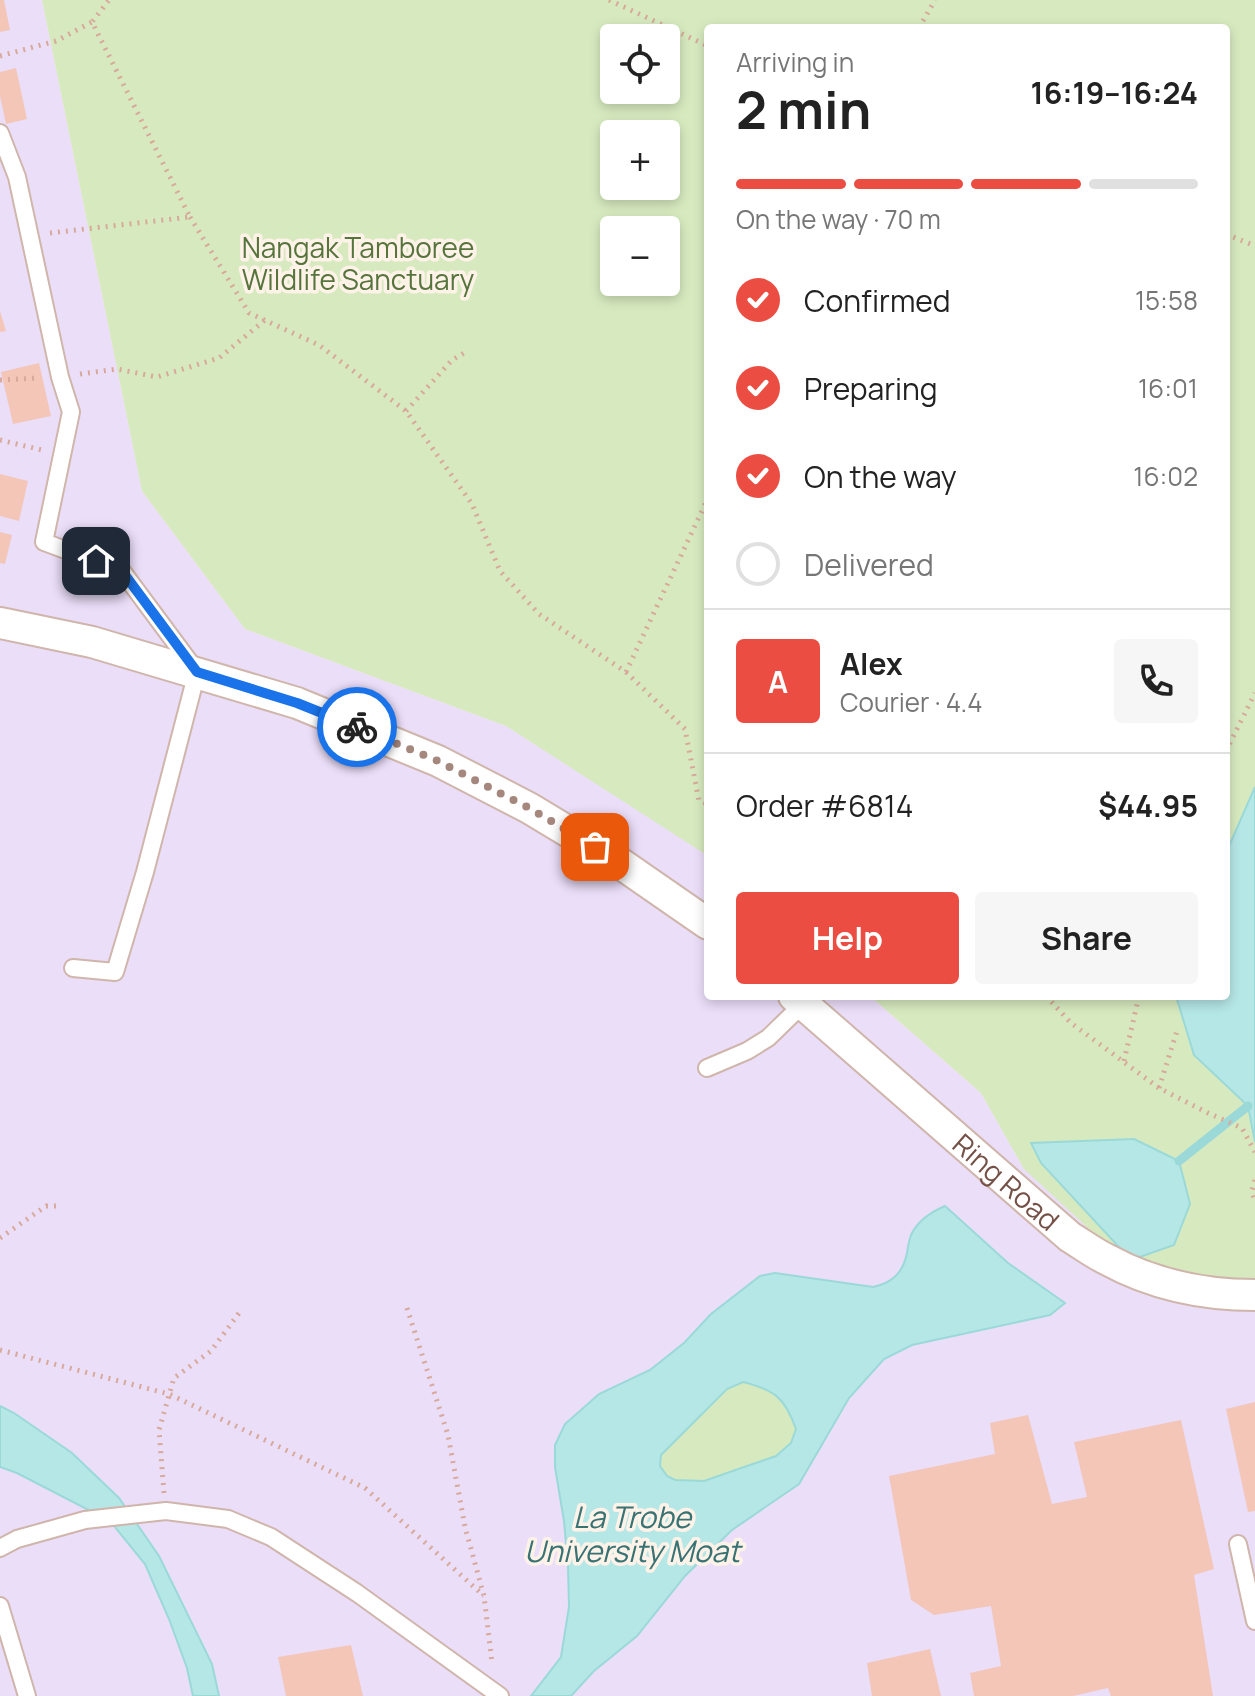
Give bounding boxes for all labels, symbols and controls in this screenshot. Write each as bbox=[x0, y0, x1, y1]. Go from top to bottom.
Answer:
map controls bbox=[600, 24, 680, 296]
button: locate bbox=[600, 24, 680, 104]
text: Arriving in bbox=[736, 44, 854, 80]
text: 16:19–16:24 bbox=[1031, 72, 1198, 113]
text: 2 min bbox=[736, 74, 871, 145]
button: + bbox=[600, 120, 680, 200]
text: On the way · 70 m bbox=[736, 201, 941, 237]
button: − bbox=[600, 216, 680, 296]
park label: Nangak Tamboree Wildlife Sanctuary bbox=[242, 228, 475, 298]
icon: check bbox=[736, 278, 780, 322]
text: Confirmed bbox=[804, 280, 951, 321]
text: 15:58 bbox=[1135, 282, 1198, 318]
icon: check bbox=[736, 366, 780, 410]
text: Preparing bbox=[804, 368, 938, 409]
text: 16:01 bbox=[1138, 370, 1198, 406]
icon: check bbox=[736, 454, 780, 498]
text: On the way bbox=[804, 456, 957, 497]
text: 16:02 bbox=[1133, 458, 1198, 494]
pin bbox=[62, 527, 130, 595]
icon: home bbox=[74, 539, 118, 583]
text: Delivered bbox=[804, 544, 934, 585]
button: phone bbox=[1114, 639, 1198, 723]
text: Alex bbox=[840, 643, 903, 684]
text: A bbox=[768, 661, 788, 702]
text: Courier · 4.4 bbox=[840, 684, 982, 720]
courier bbox=[317, 687, 397, 767]
icon: bike bbox=[335, 705, 379, 749]
text: Order #6814 bbox=[736, 785, 913, 826]
text: $44.95 bbox=[1098, 785, 1198, 826]
pin bbox=[561, 813, 629, 881]
icon: bag bbox=[573, 825, 617, 869]
button: Help bbox=[736, 892, 959, 984]
button: Share bbox=[975, 892, 1198, 984]
street label: Ring Road bbox=[945, 1125, 1068, 1238]
water label: La Trobe University Moat bbox=[524, 1496, 743, 1571]

